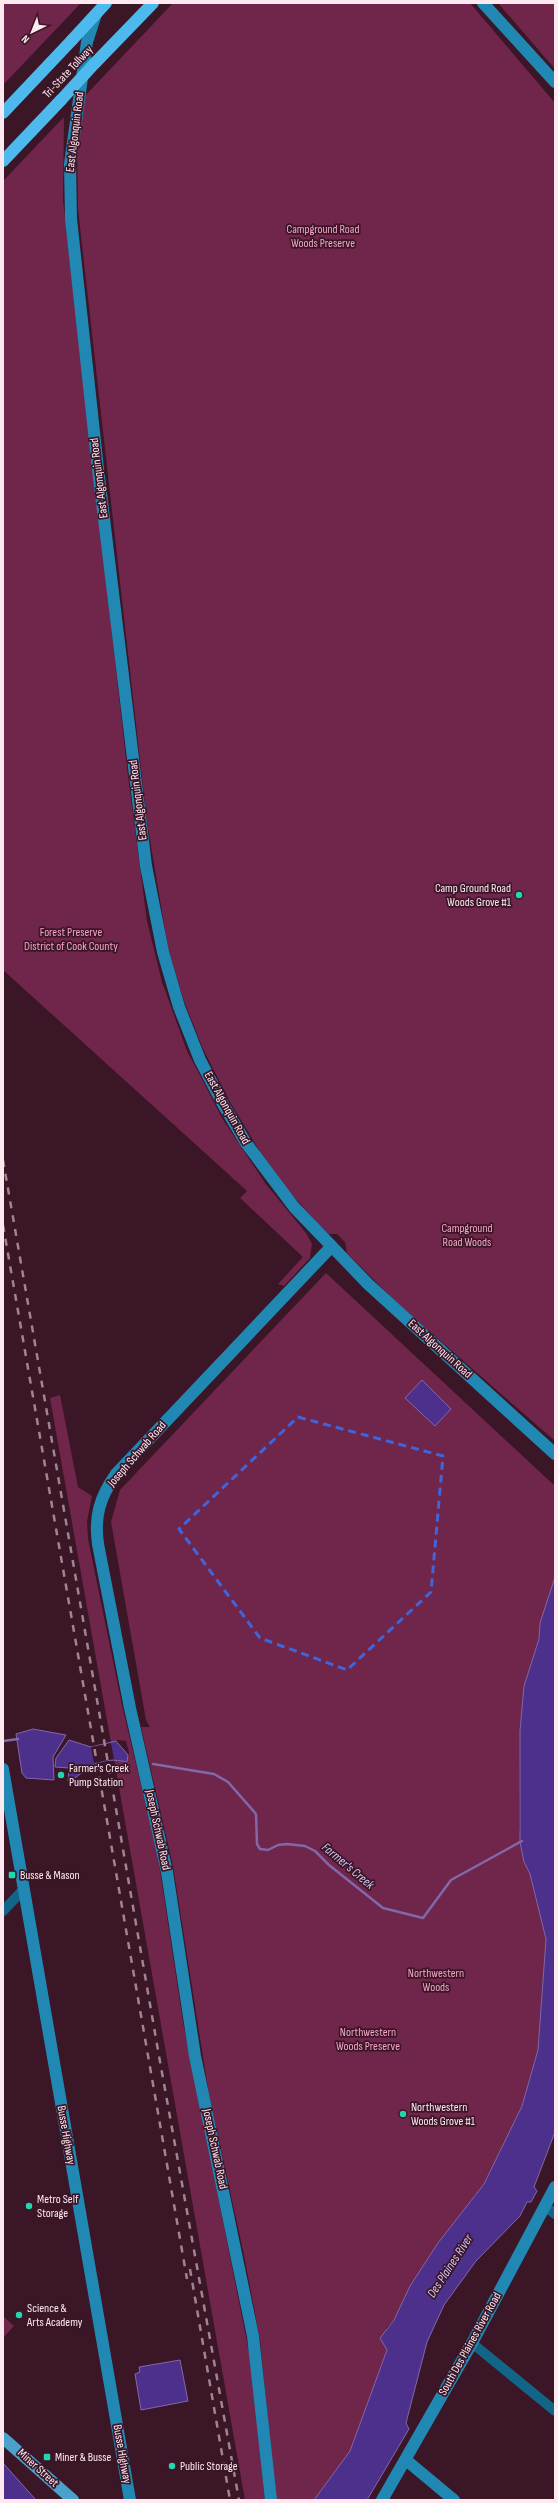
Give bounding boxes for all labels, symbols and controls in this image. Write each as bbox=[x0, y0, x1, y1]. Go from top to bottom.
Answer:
north arrow bbox=[12, 12, 52, 52]
text: N bbox=[19, 32, 32, 46]
street label: Tri-State Tollway bbox=[40, 42, 97, 102]
street label: East Algonquin Road bbox=[63, 91, 87, 173]
park label: Campground Road Woods Preserve bbox=[287, 222, 359, 251]
street label: East Algonquin Road bbox=[87, 437, 111, 519]
street label: East Algonquin Road bbox=[126, 759, 150, 841]
place label: Camp Ground Road Woods Grove #1 bbox=[435, 881, 512, 910]
marker: Camp Ground Road Woods Grove #1 bbox=[514, 890, 524, 900]
park label: Forest Preserve District of Cook County bbox=[24, 925, 118, 954]
street label: East Algonquin Road bbox=[201, 1069, 253, 1147]
park label: Campground Road Woods bbox=[441, 1221, 493, 1250]
street label: East Algonquin Road bbox=[405, 1316, 475, 1382]
street label: Joseph Schwab Road bbox=[104, 1418, 169, 1491]
place label: Farmer's Creek Pump Station bbox=[69, 1761, 129, 1790]
marker: Farmer's Creek Pump Station bbox=[56, 1770, 66, 1780]
street label: Joseph Schwab Road bbox=[142, 1787, 174, 1872]
water label: Farmer's Creek bbox=[318, 1839, 378, 1893]
place label: Busse & Mason bbox=[20, 1868, 80, 1883]
marker: Busse & Mason bbox=[7, 1870, 17, 1880]
park label: Northwestern Woods bbox=[408, 1966, 464, 1995]
park label: Northwestern Woods Preserve bbox=[336, 2025, 400, 2054]
place label: Northwestern Woods Grove #1 bbox=[411, 2100, 476, 2129]
street label: Busse Highway bbox=[53, 2104, 79, 2166]
street label: Joseph Schwab Road bbox=[199, 2106, 231, 2191]
marker: Northwestern Woods Grove #1 bbox=[398, 2109, 408, 2119]
place label: Metro Self Storage bbox=[37, 2192, 79, 2221]
marker: Metro Self Storage bbox=[24, 2201, 34, 2211]
water label: Des Plaines River bbox=[424, 2230, 477, 2301]
street label: South Des Plaines River Road bbox=[435, 2290, 505, 2398]
place label: Science & Arts Academy bbox=[26, 2301, 83, 2330]
marker: Science & Arts Academy bbox=[14, 2310, 24, 2320]
street label: Busse Highway bbox=[109, 2423, 135, 2485]
street label: Miner Street bbox=[14, 2446, 62, 2491]
place label: Miner & Busse bbox=[55, 2450, 111, 2465]
marker: Miner & Busse bbox=[42, 2452, 52, 2462]
place label: Public Storage bbox=[180, 2459, 238, 2474]
marker: Public Storage bbox=[167, 2461, 177, 2471]

